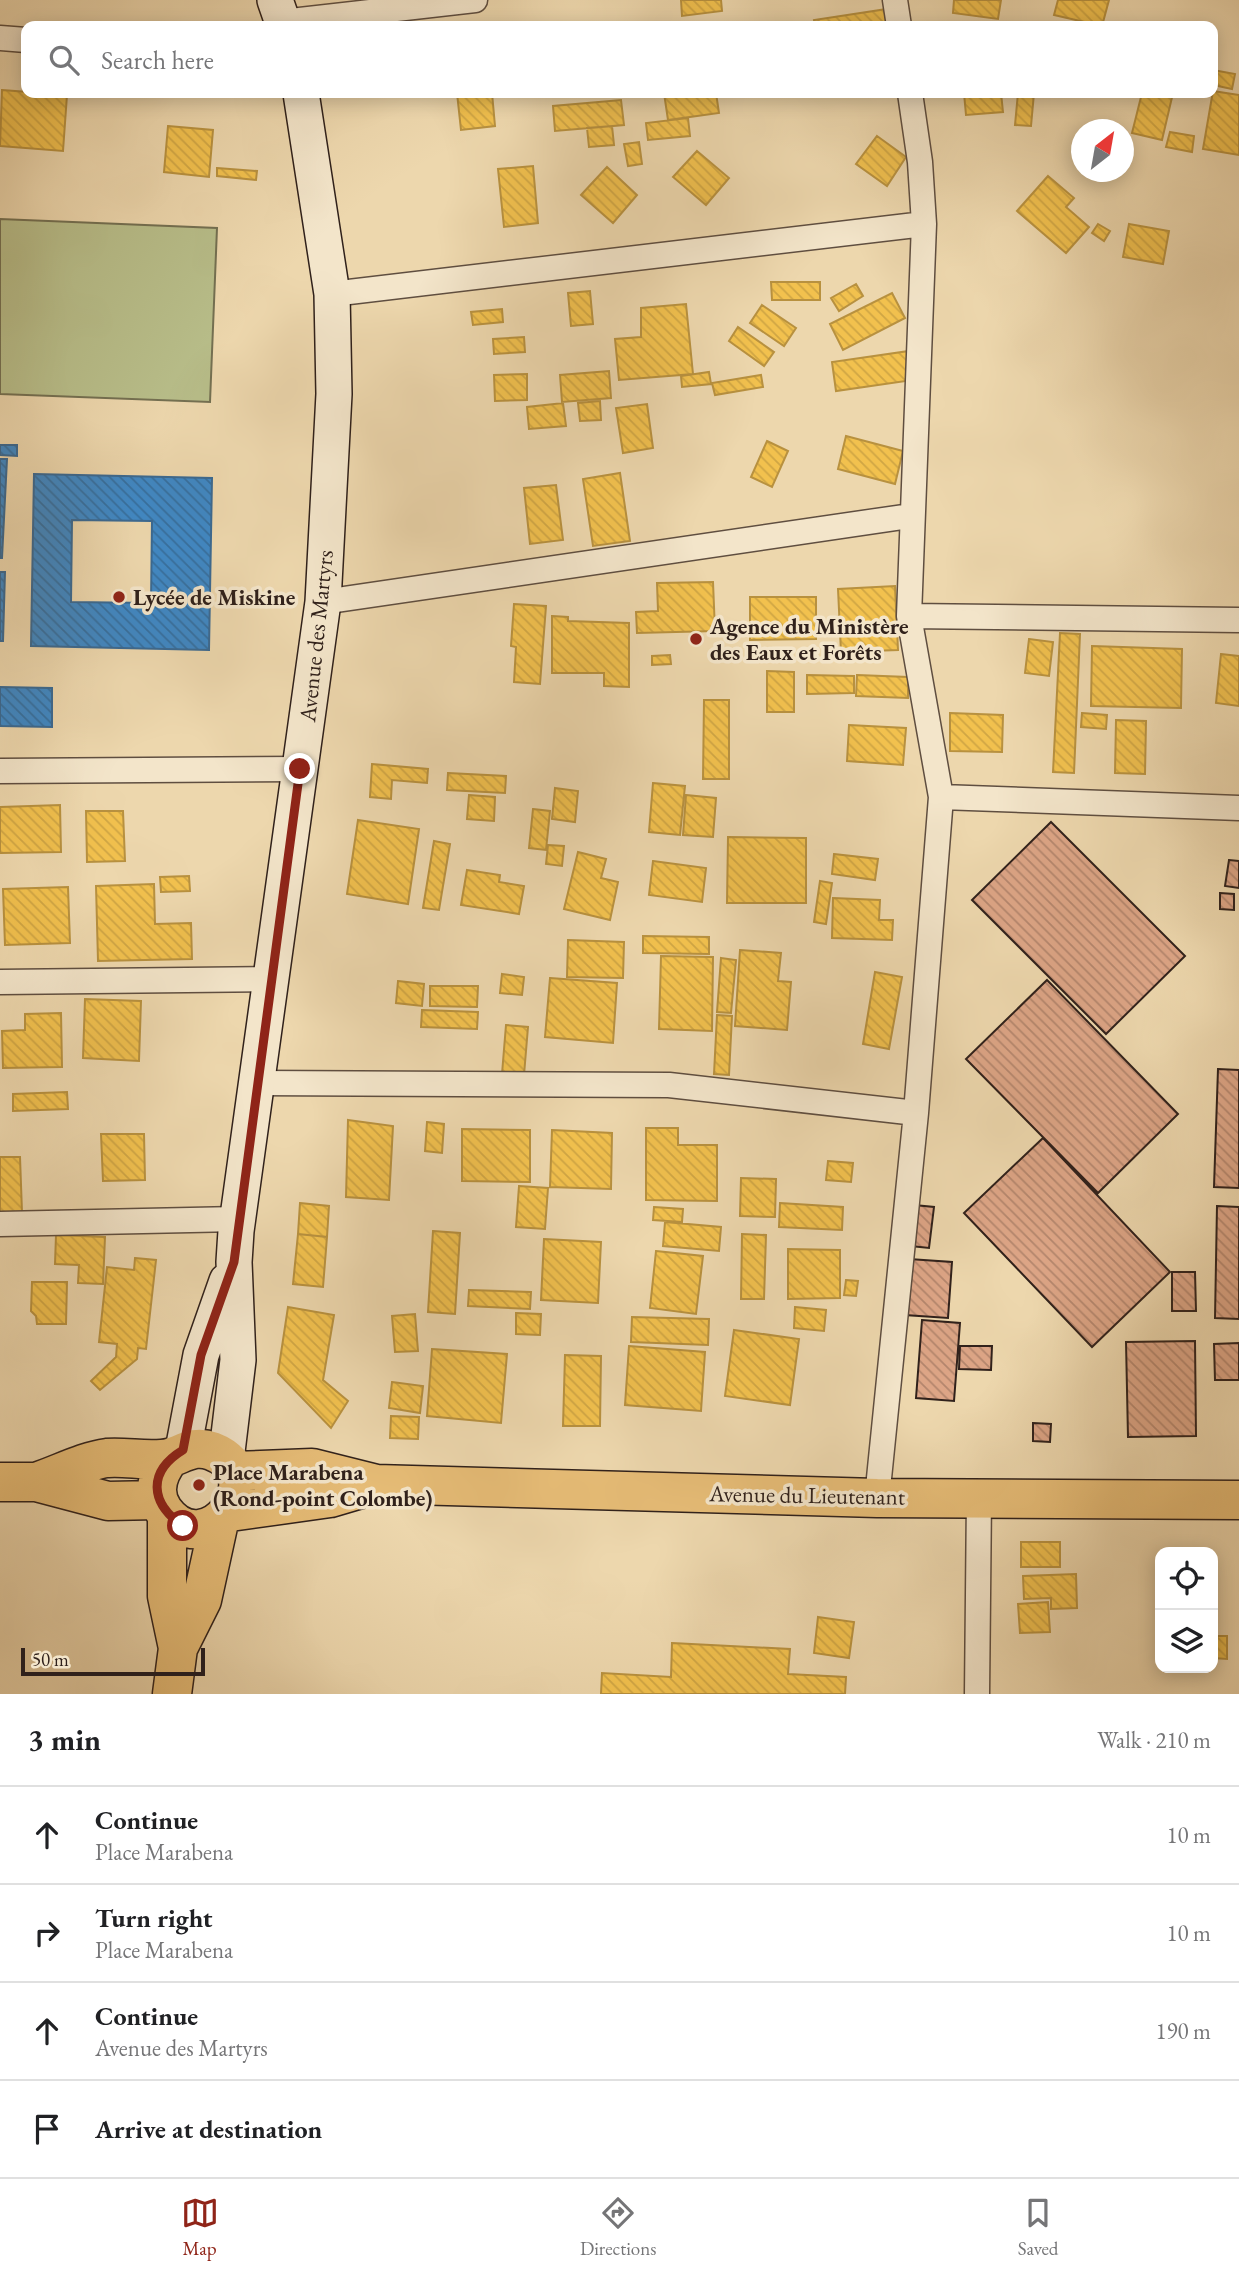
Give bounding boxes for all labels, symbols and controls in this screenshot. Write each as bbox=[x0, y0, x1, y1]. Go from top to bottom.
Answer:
search box bbox=[21, 21, 1218, 98]
icon: search bbox=[45, 41, 83, 79]
text: Search here bbox=[101, 43, 214, 77]
north arrow bbox=[1071, 119, 1134, 182]
street label: Avenue des Martyrs bbox=[292, 549, 340, 724]
place label: Lycée de Miskine bbox=[133, 582, 296, 612]
marker: Lycée de Miskine bbox=[111, 589, 127, 605]
place label: Agence du Ministère des Eaux et Forêts bbox=[709, 611, 909, 667]
marker: Agence du Ministère des Eaux et Forêts bbox=[688, 631, 704, 647]
route end bbox=[284, 753, 315, 784]
place label: Place Marabena (Rond-point Colombe) bbox=[213, 1457, 432, 1513]
marker: Place Marabena (Rond-point Colombe) bbox=[191, 1477, 207, 1493]
street label: Avenue du Lieutenant bbox=[708, 1478, 906, 1512]
route start bbox=[167, 1510, 198, 1541]
map controls bbox=[1155, 1547, 1218, 1673]
button: locate bbox=[1155, 1547, 1218, 1610]
button: layers bbox=[1155, 1610, 1218, 1673]
scale bar bbox=[21, 1645, 205, 1677]
text: 50 m bbox=[32, 1647, 69, 1672]
text: 3 min bbox=[28, 1720, 101, 1759]
text: Walk · 210 m bbox=[1097, 1725, 1211, 1755]
text: Continue bbox=[95, 1803, 198, 1837]
icon: ahead bbox=[28, 1816, 66, 1854]
text: 10 m bbox=[1166, 1820, 1211, 1850]
text: Place Marabena bbox=[95, 1837, 233, 1867]
text: Turn right bbox=[95, 1901, 213, 1935]
icon: right bbox=[28, 1914, 66, 1952]
text: 10 m bbox=[1166, 1918, 1211, 1948]
text: Place Marabena bbox=[95, 1935, 233, 1965]
text: Continue bbox=[95, 1999, 198, 2033]
icon: ahead bbox=[28, 2012, 66, 2050]
text: 190 m bbox=[1155, 2016, 1211, 2046]
text: Avenue des Martyrs bbox=[95, 2033, 268, 2063]
icon: arrive bbox=[28, 2110, 66, 2148]
text: Arrive at destination bbox=[95, 2112, 322, 2146]
tab: Map bbox=[181, 2194, 219, 2261]
tab: Directions bbox=[580, 2194, 656, 2261]
tab: Saved bbox=[1018, 2194, 1058, 2261]

